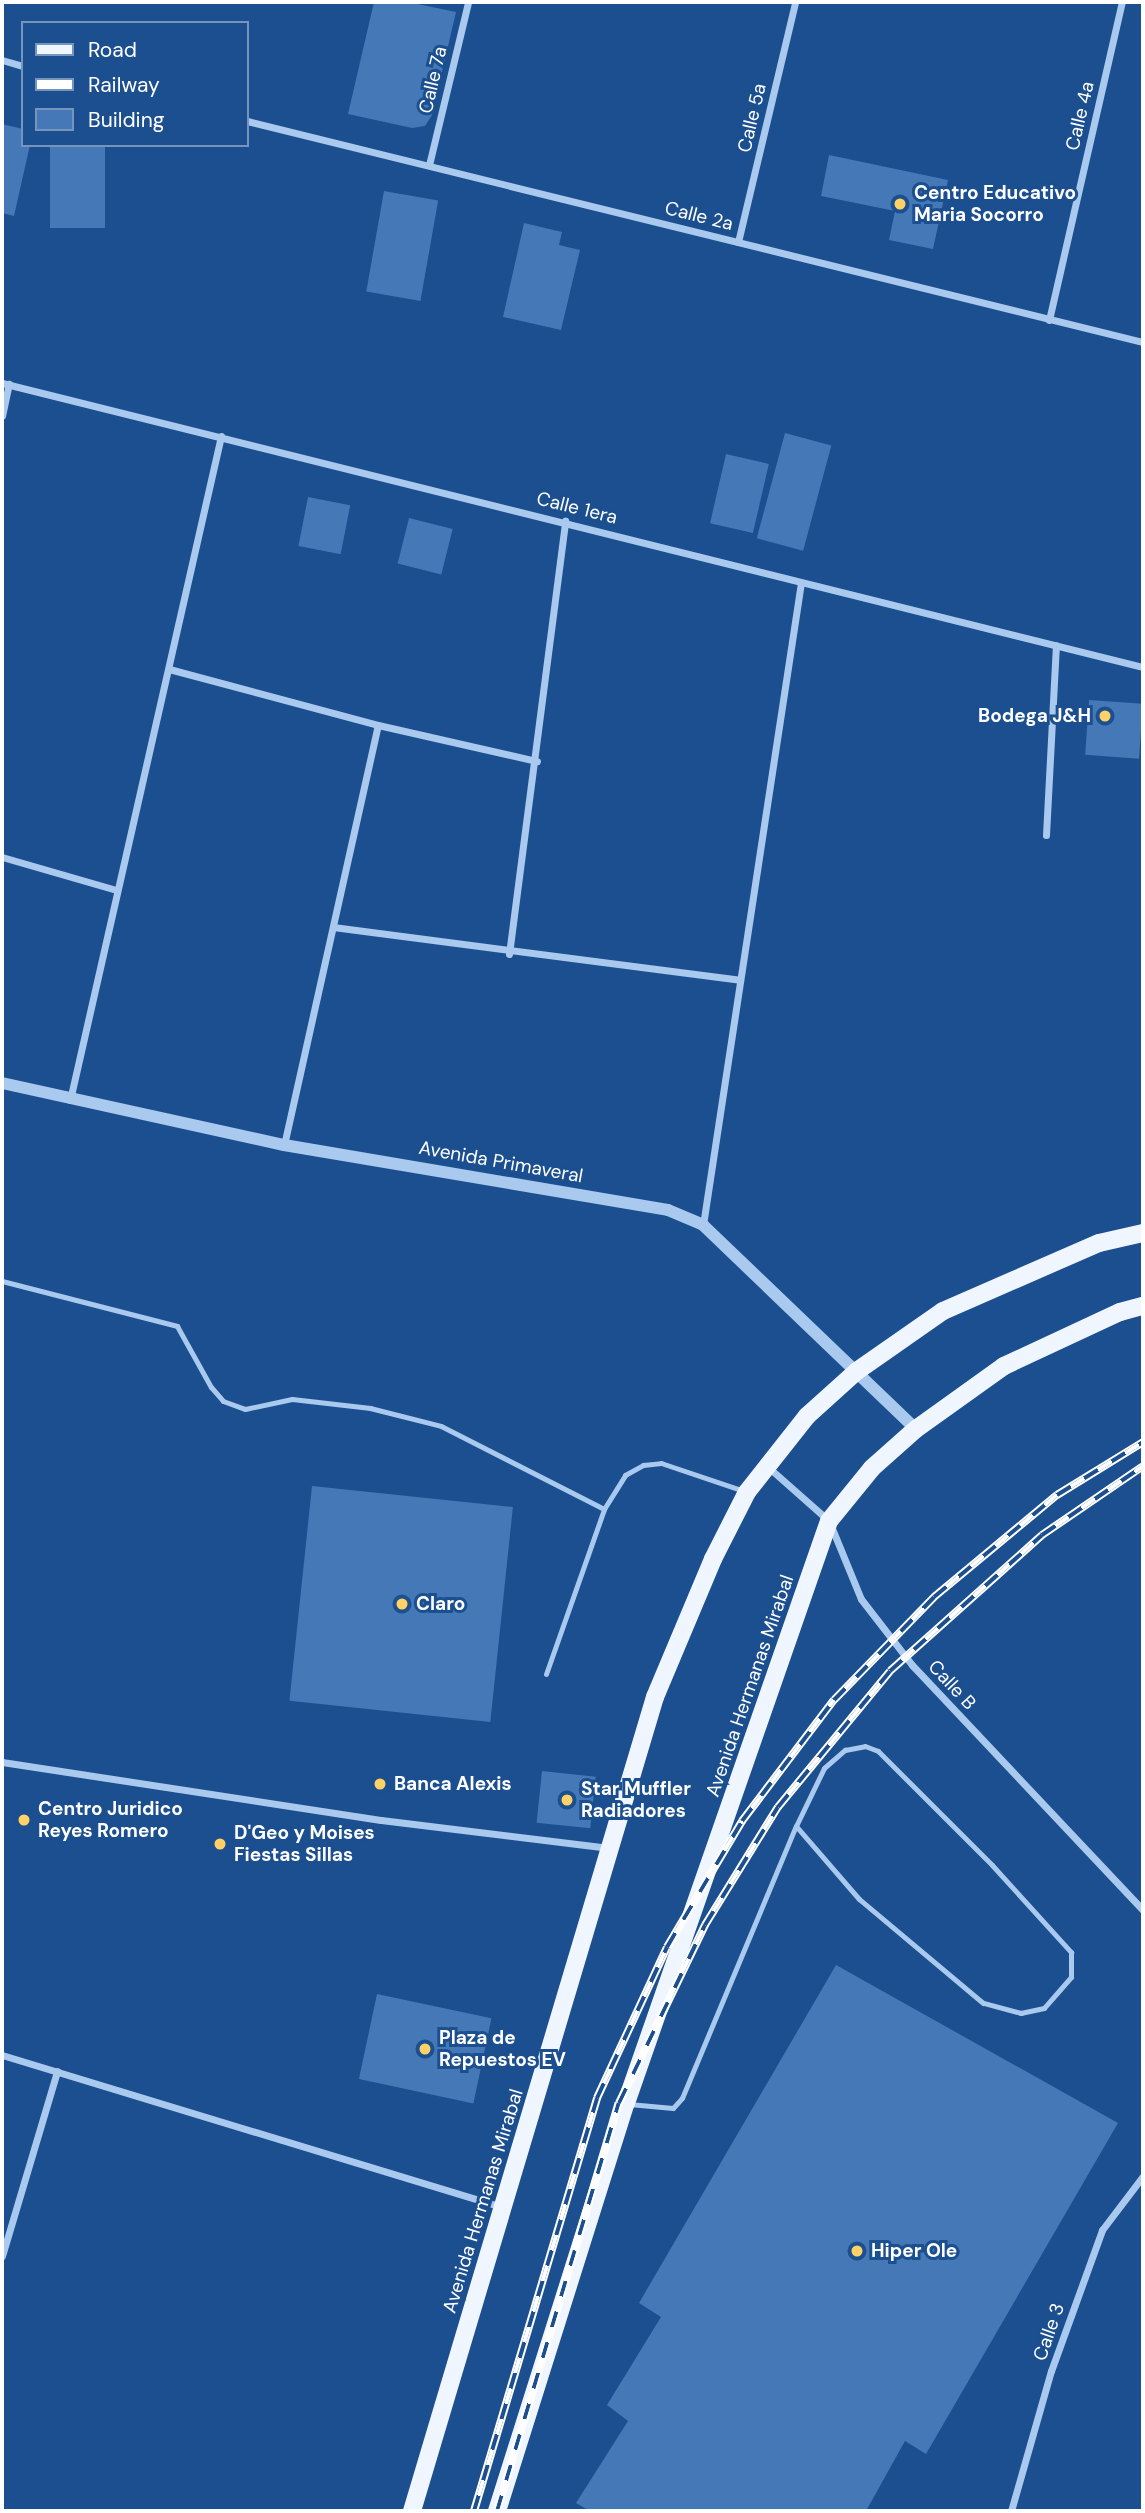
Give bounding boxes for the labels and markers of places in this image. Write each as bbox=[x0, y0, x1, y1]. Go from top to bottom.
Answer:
place label: Centro Educativo Maria Socorro bbox=[914, 182, 1076, 226]
marker: Centro Educativo Maria Socorro bbox=[892, 196, 908, 212]
place label: Bodega J&H bbox=[978, 705, 1091, 727]
marker: Bodega J&H bbox=[1097, 708, 1113, 724]
place label: Claro bbox=[416, 1593, 465, 1615]
marker: Claro bbox=[394, 1596, 410, 1612]
place label: Banca Alexis bbox=[394, 1773, 512, 1795]
marker: Banca Alexis bbox=[372, 1776, 388, 1792]
place label: Star Muffler Radiadores bbox=[581, 1778, 691, 1822]
marker: Star Muffler Radiadores bbox=[559, 1792, 575, 1808]
place label: Centro Juridico Reyes Romero bbox=[38, 1798, 183, 1842]
marker: Centro Juridico Reyes Romero bbox=[16, 1812, 32, 1828]
place label: D'Geo y Moises Fiestas Sillas bbox=[234, 1822, 375, 1866]
marker: D'Geo y Moises Fiestas Sillas bbox=[212, 1836, 228, 1852]
place label: Plaza de Repuestos EV bbox=[439, 2027, 566, 2071]
marker: Plaza de Repuestos EV bbox=[417, 2041, 433, 2057]
place label: Hiper Ole bbox=[871, 2240, 957, 2262]
marker: Hiper Ole bbox=[849, 2243, 865, 2259]

